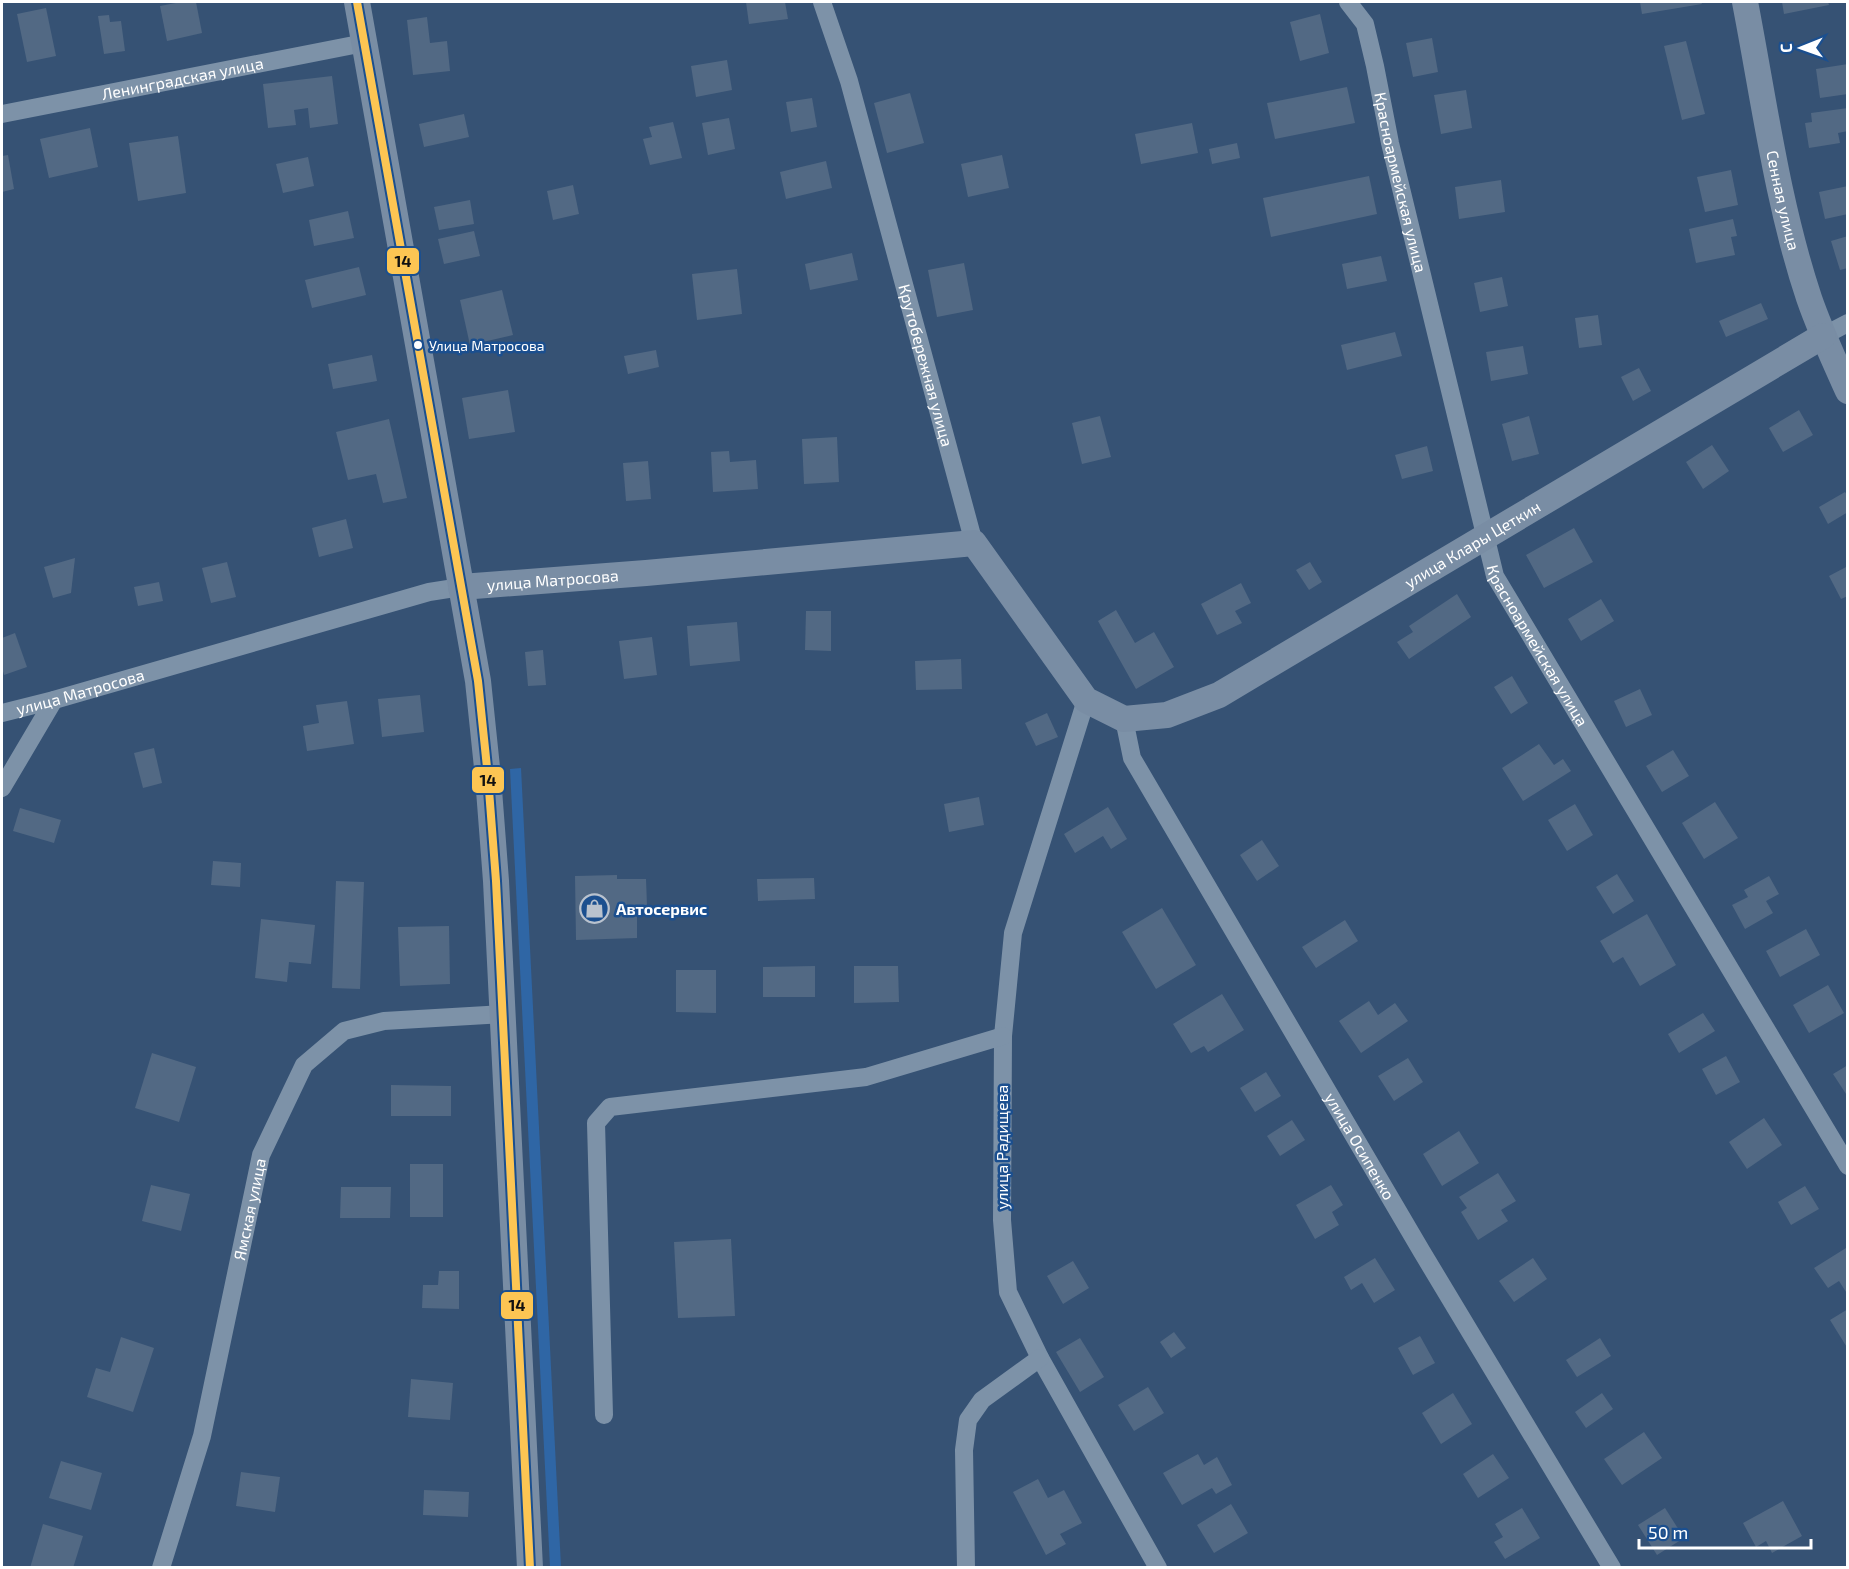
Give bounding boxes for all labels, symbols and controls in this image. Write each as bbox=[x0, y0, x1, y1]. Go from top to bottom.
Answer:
north arrow bbox=[1771, 18, 1831, 78]
text: С bbox=[1776, 43, 1795, 53]
street label: Ленинградская улица bbox=[100, 53, 265, 103]
street label: Красноармейская улица bbox=[1371, 90, 1431, 274]
street label: Сенная улица bbox=[1763, 149, 1804, 252]
line badge: 14 bbox=[386, 247, 420, 275]
text: 14 bbox=[394, 251, 412, 270]
street label: Крутобережная улица bbox=[895, 282, 957, 449]
place label: Улица Матросова bbox=[429, 337, 544, 354]
marker: Улица Матросова bbox=[412, 339, 424, 351]
street label: улица Клары Цеткин bbox=[1401, 496, 1544, 592]
street label: Красноармейская улица bbox=[1484, 563, 1593, 729]
street label: улица Матросова bbox=[486, 565, 619, 595]
street label: улица Матросова bbox=[14, 665, 146, 719]
line badge: 14 bbox=[471, 766, 505, 794]
text: 14 bbox=[479, 770, 497, 789]
shop icon: Автосервис bbox=[579, 893, 611, 925]
place label: Автосервис bbox=[616, 899, 707, 918]
street label: улица Радищева bbox=[992, 1085, 1012, 1209]
street label: улица Осипенко bbox=[1321, 1089, 1399, 1203]
street label: Ямская улица bbox=[229, 1156, 269, 1262]
line badge: 14 bbox=[500, 1291, 534, 1320]
text: 14 bbox=[508, 1295, 526, 1314]
scale bar bbox=[1639, 1512, 1812, 1550]
text: 50 m bbox=[1648, 1521, 1688, 1543]

